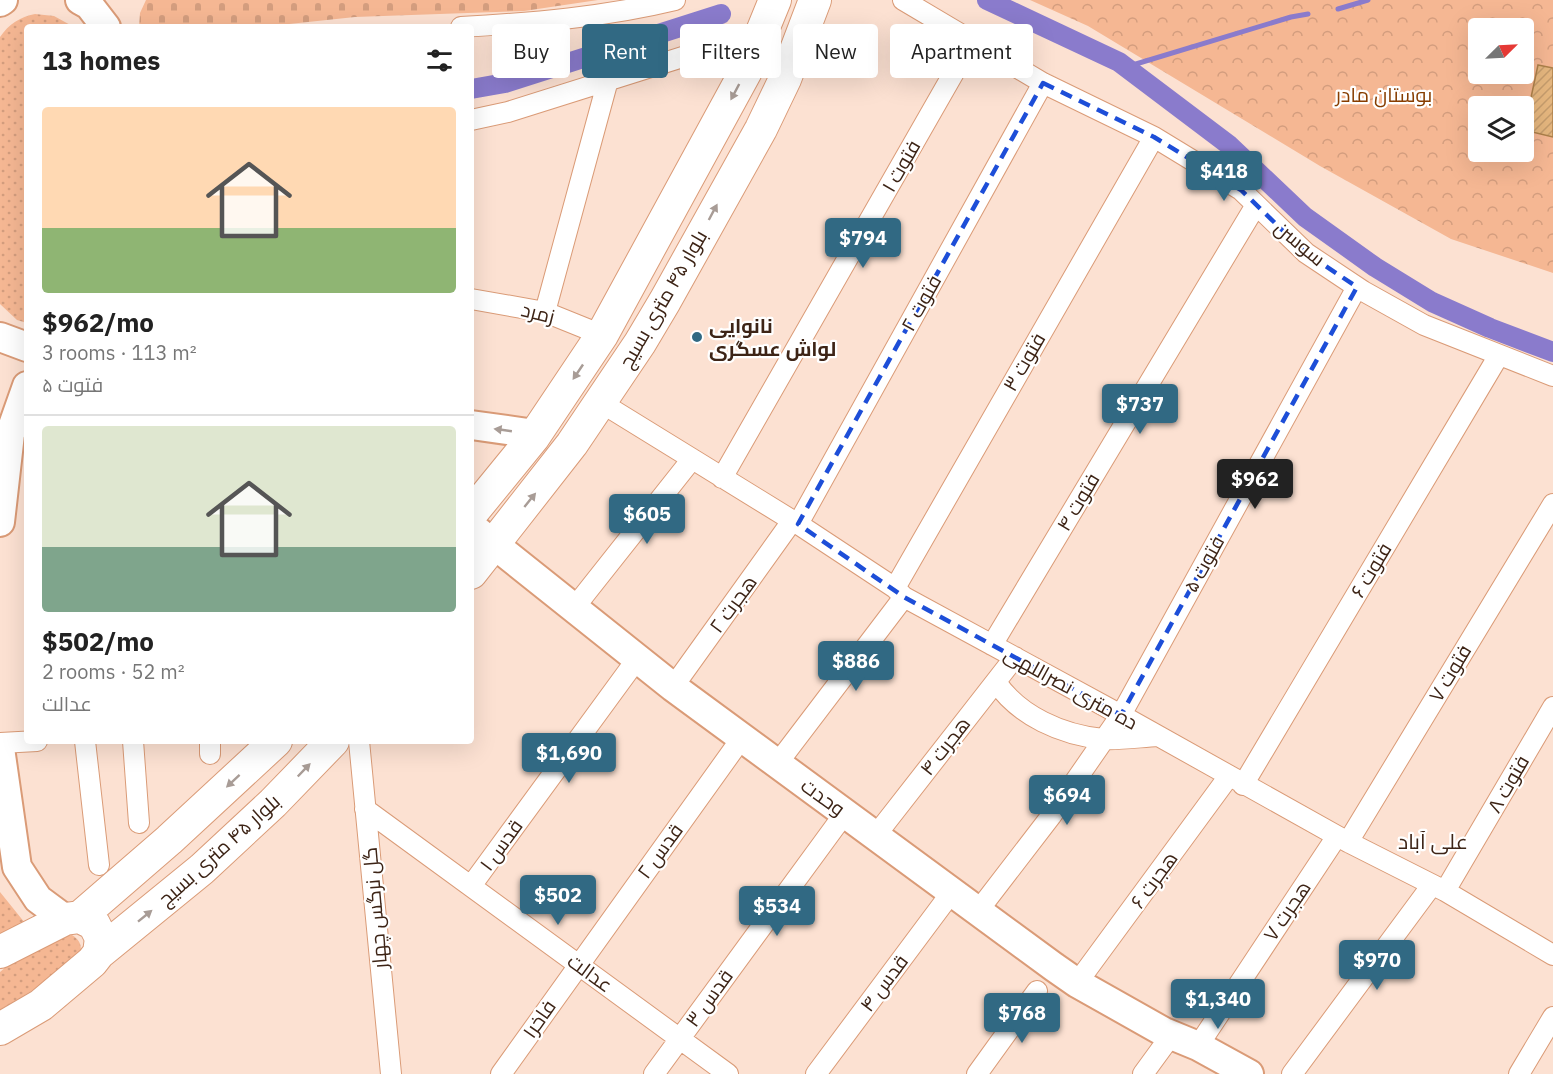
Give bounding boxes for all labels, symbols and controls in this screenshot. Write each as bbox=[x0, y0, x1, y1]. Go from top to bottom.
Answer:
north arrow bbox=[1468, 18, 1534, 84]
map controls bbox=[1468, 18, 1534, 162]
chip: Buy bbox=[492, 24, 570, 78]
chip: Rent bbox=[582, 24, 668, 78]
chip: Filters bbox=[680, 24, 781, 78]
chip: New bbox=[793, 24, 878, 78]
chip: Apartment bbox=[890, 24, 1033, 78]
text: 13 homes bbox=[42, 43, 160, 77]
icon: filters bbox=[423, 44, 456, 77]
park label: بوستان مادر bbox=[1335, 81, 1432, 108]
one-way arrow bbox=[730, 84, 740, 101]
button: layers bbox=[1468, 96, 1534, 162]
street label: فتوت ۱ bbox=[875, 135, 926, 197]
icon: home bbox=[195, 146, 303, 254]
pin: $418 bbox=[1188, 151, 1260, 202]
text: $418 bbox=[1200, 157, 1248, 184]
one-way arrow bbox=[708, 203, 718, 220]
street label: سوسن bbox=[1269, 214, 1331, 272]
pin: $794 bbox=[827, 218, 899, 269]
text: $794 bbox=[839, 224, 887, 251]
street label: بلوار ۴۵ متری بسیج bbox=[612, 225, 714, 373]
street label: فتوت ۲ bbox=[894, 270, 947, 336]
street label: زمرد bbox=[518, 295, 558, 330]
text: $962/mo bbox=[42, 305, 154, 339]
place label: نانوایی لواش عسگری bbox=[709, 312, 836, 362]
street label: فتوت ۳ bbox=[996, 327, 1051, 396]
marker: نانوایی لواش عسگری bbox=[690, 330, 704, 344]
text: 3 rooms · 113 m² bbox=[42, 339, 197, 366]
one-way arrow bbox=[572, 363, 583, 380]
text: فتوت ۵ bbox=[42, 371, 103, 398]
pin: $737 bbox=[1104, 384, 1176, 435]
text: $737 bbox=[1116, 390, 1164, 417]
one-way arrow bbox=[493, 425, 512, 434]
pin: $962 bbox=[1219, 459, 1291, 510]
icon: home bbox=[195, 465, 303, 573]
text: $962 bbox=[1231, 465, 1279, 492]
street label: فتوت ۴ bbox=[1050, 468, 1105, 536]
one-way arrow bbox=[523, 492, 535, 507]
pin: $605 bbox=[611, 494, 683, 545]
text: $605 bbox=[623, 500, 671, 527]
street label: فتوت ۵ bbox=[1177, 531, 1230, 597]
street label: فتوت ۶ bbox=[1344, 537, 1398, 602]
street label: هجرت ۲ bbox=[703, 569, 763, 638]
text: $502/mo bbox=[42, 624, 154, 658]
street label: فتوت ۷ bbox=[1422, 639, 1477, 707]
street label: ده متری نصراللهی bbox=[1000, 640, 1143, 735]
pin: $886 bbox=[820, 641, 892, 692]
text: $886 bbox=[832, 647, 880, 674]
text: 2 rooms · 52 m² bbox=[42, 658, 185, 685]
text: عدالت bbox=[42, 690, 92, 717]
street label: هجرت ۴ bbox=[913, 711, 976, 781]
pin: $1,690 bbox=[520, 733, 618, 784]
text: $1,690 bbox=[536, 739, 602, 766]
street label: فتوت ۸ bbox=[1480, 750, 1535, 818]
one-way arrow bbox=[297, 763, 311, 778]
street label: وحدت bbox=[796, 771, 851, 822]
one-way arrow bbox=[226, 774, 241, 788]
pin: $694 bbox=[1031, 775, 1103, 826]
text: $694 bbox=[1043, 781, 1091, 808]
street label: بلوار ۴۵ متری بسیج bbox=[152, 788, 286, 912]
street label: قدس ۱ bbox=[473, 813, 529, 876]
street label: قدس ۲ bbox=[630, 818, 689, 884]
district label: علی آباد bbox=[1398, 827, 1468, 855]
street label: گل نرگس چهار bbox=[356, 846, 393, 971]
street label: هجرت ۶ bbox=[1124, 846, 1183, 914]
pin: $502 bbox=[522, 875, 594, 926]
street label: هجرت ۷ bbox=[1257, 875, 1317, 946]
text: $502 bbox=[534, 881, 582, 908]
pin: $534 bbox=[741, 886, 813, 937]
text: $534 bbox=[753, 892, 801, 919]
one-way arrow bbox=[137, 910, 152, 922]
pin: $970 bbox=[1341, 940, 1413, 991]
text: $970 bbox=[1353, 946, 1401, 973]
street label: عدالت bbox=[562, 947, 618, 998]
street label: قدس ۴ bbox=[853, 949, 914, 1017]
street label: قدس ۳ bbox=[678, 963, 739, 1032]
pin: $1,340 bbox=[1169, 979, 1267, 1030]
text: $1,340 bbox=[1185, 985, 1251, 1012]
pin: $768 bbox=[986, 993, 1058, 1044]
street label: فاخر۱ bbox=[516, 994, 562, 1043]
text: $768 bbox=[998, 999, 1046, 1026]

